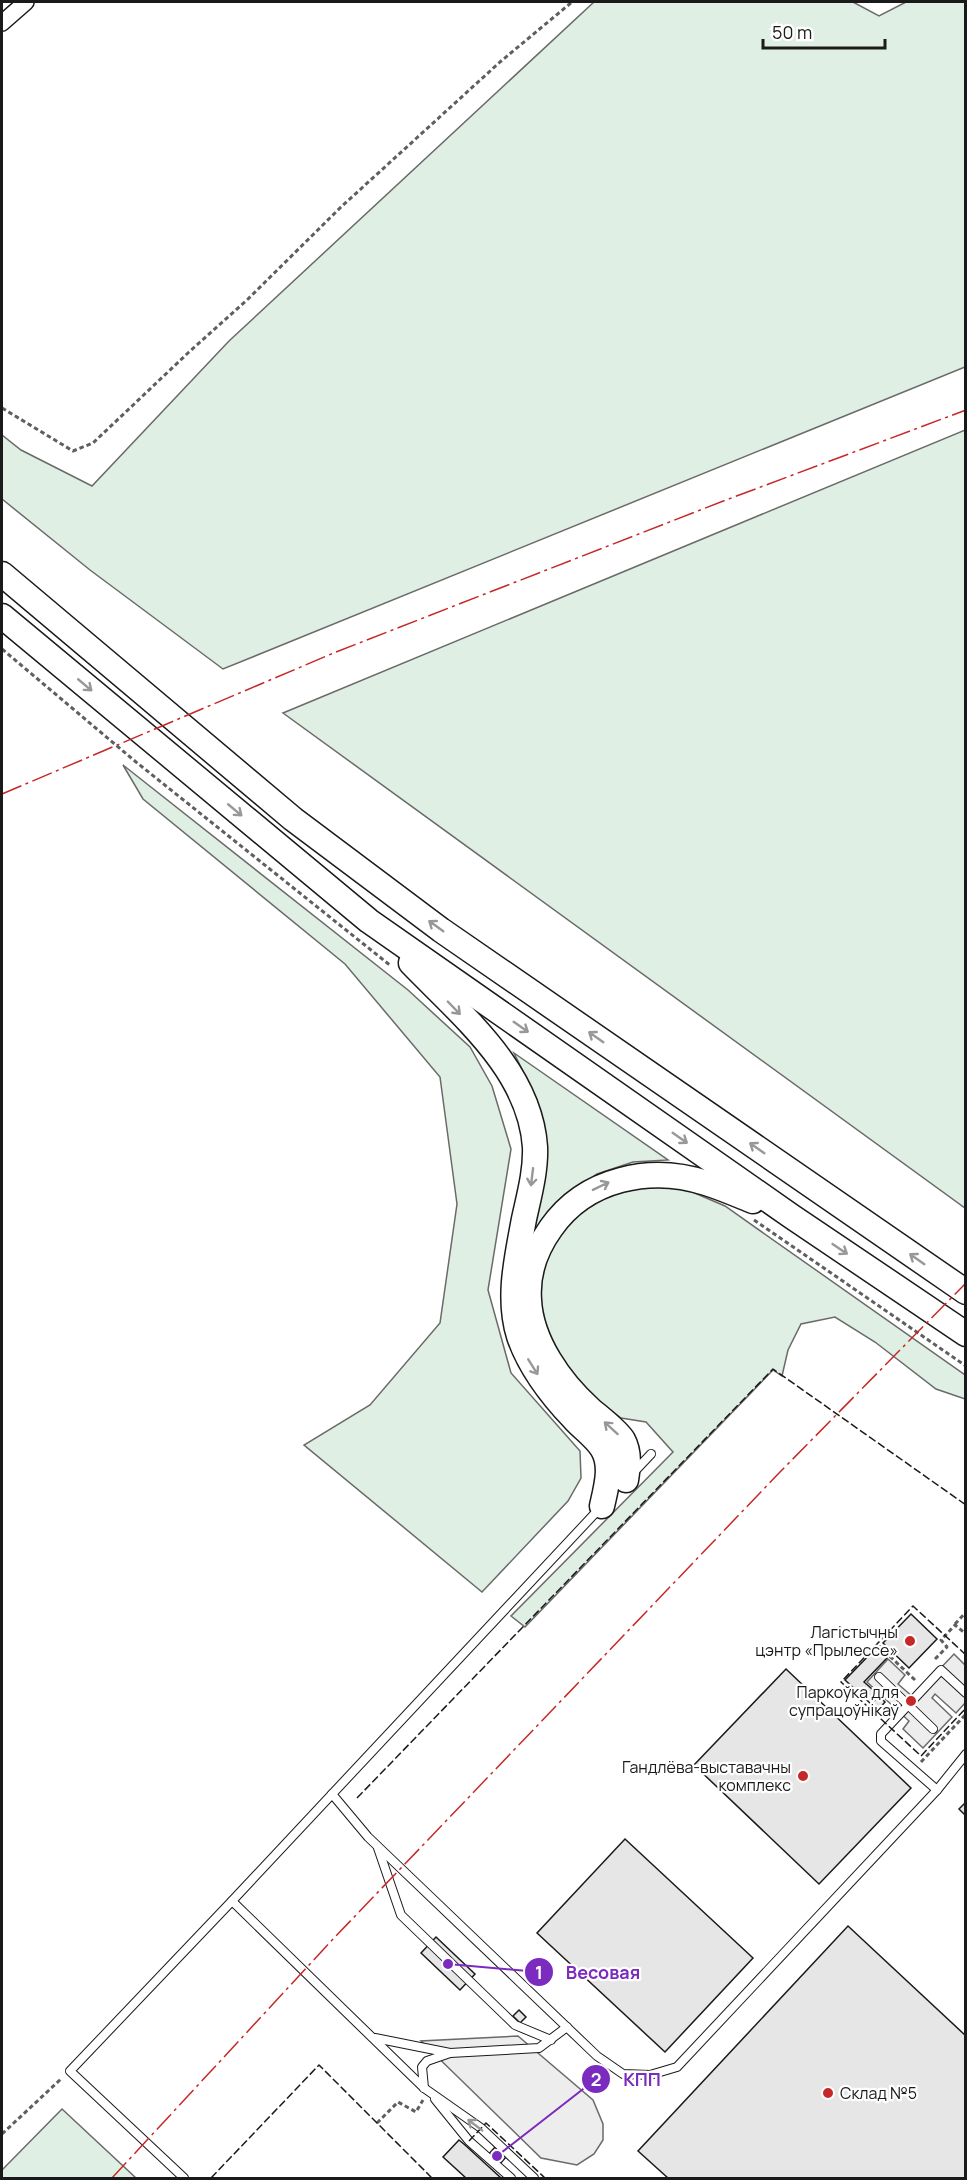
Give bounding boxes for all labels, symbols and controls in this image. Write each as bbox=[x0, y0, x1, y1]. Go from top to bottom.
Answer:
scale bar bbox=[763, 12, 884, 50]
text: 50 m bbox=[772, 20, 812, 44]
one-way arrow bbox=[77, 679, 93, 692]
one-way arrow bbox=[227, 803, 243, 816]
one-way arrow bbox=[429, 920, 445, 932]
one-way arrow bbox=[447, 1000, 462, 1015]
one-way arrow bbox=[512, 1021, 528, 1033]
one-way arrow bbox=[589, 1031, 605, 1043]
one-way arrow bbox=[672, 1132, 688, 1144]
one-way arrow bbox=[749, 1142, 766, 1154]
one-way arrow bbox=[527, 1166, 538, 1186]
one-way arrow bbox=[592, 1180, 610, 1192]
one-way arrow bbox=[831, 1243, 847, 1255]
one-way arrow bbox=[910, 1253, 926, 1265]
one-way arrow bbox=[527, 1358, 539, 1375]
one-way arrow bbox=[604, 1421, 619, 1435]
place label: Лагістычны цэнтр «Прылессе» bbox=[755, 1621, 898, 1661]
marker: Лагістычны цэнтр «Прылессе» bbox=[903, 1634, 917, 1648]
place label: Паркоўка для супрацоўнікаў bbox=[789, 1681, 900, 1721]
marker: Паркоўка для супрацоўнікаў bbox=[904, 1694, 918, 1708]
place label: Гандлёва-выставачны комплекс bbox=[622, 1756, 791, 1796]
marker: Гандлёва-выставачны комплекс bbox=[796, 1769, 810, 1783]
callout: Весовая bbox=[524, 1954, 652, 1990]
text: 1 bbox=[535, 1960, 543, 1984]
text: Весовая bbox=[566, 1960, 640, 1984]
callout: КПП bbox=[581, 2061, 672, 2097]
text: 2 bbox=[591, 2067, 601, 2091]
text: КПП bbox=[623, 2067, 661, 2091]
place label: Склад №5 bbox=[840, 2082, 917, 2104]
marker: Склад №5 bbox=[821, 2086, 835, 2100]
one-way arrow bbox=[468, 2119, 484, 2131]

